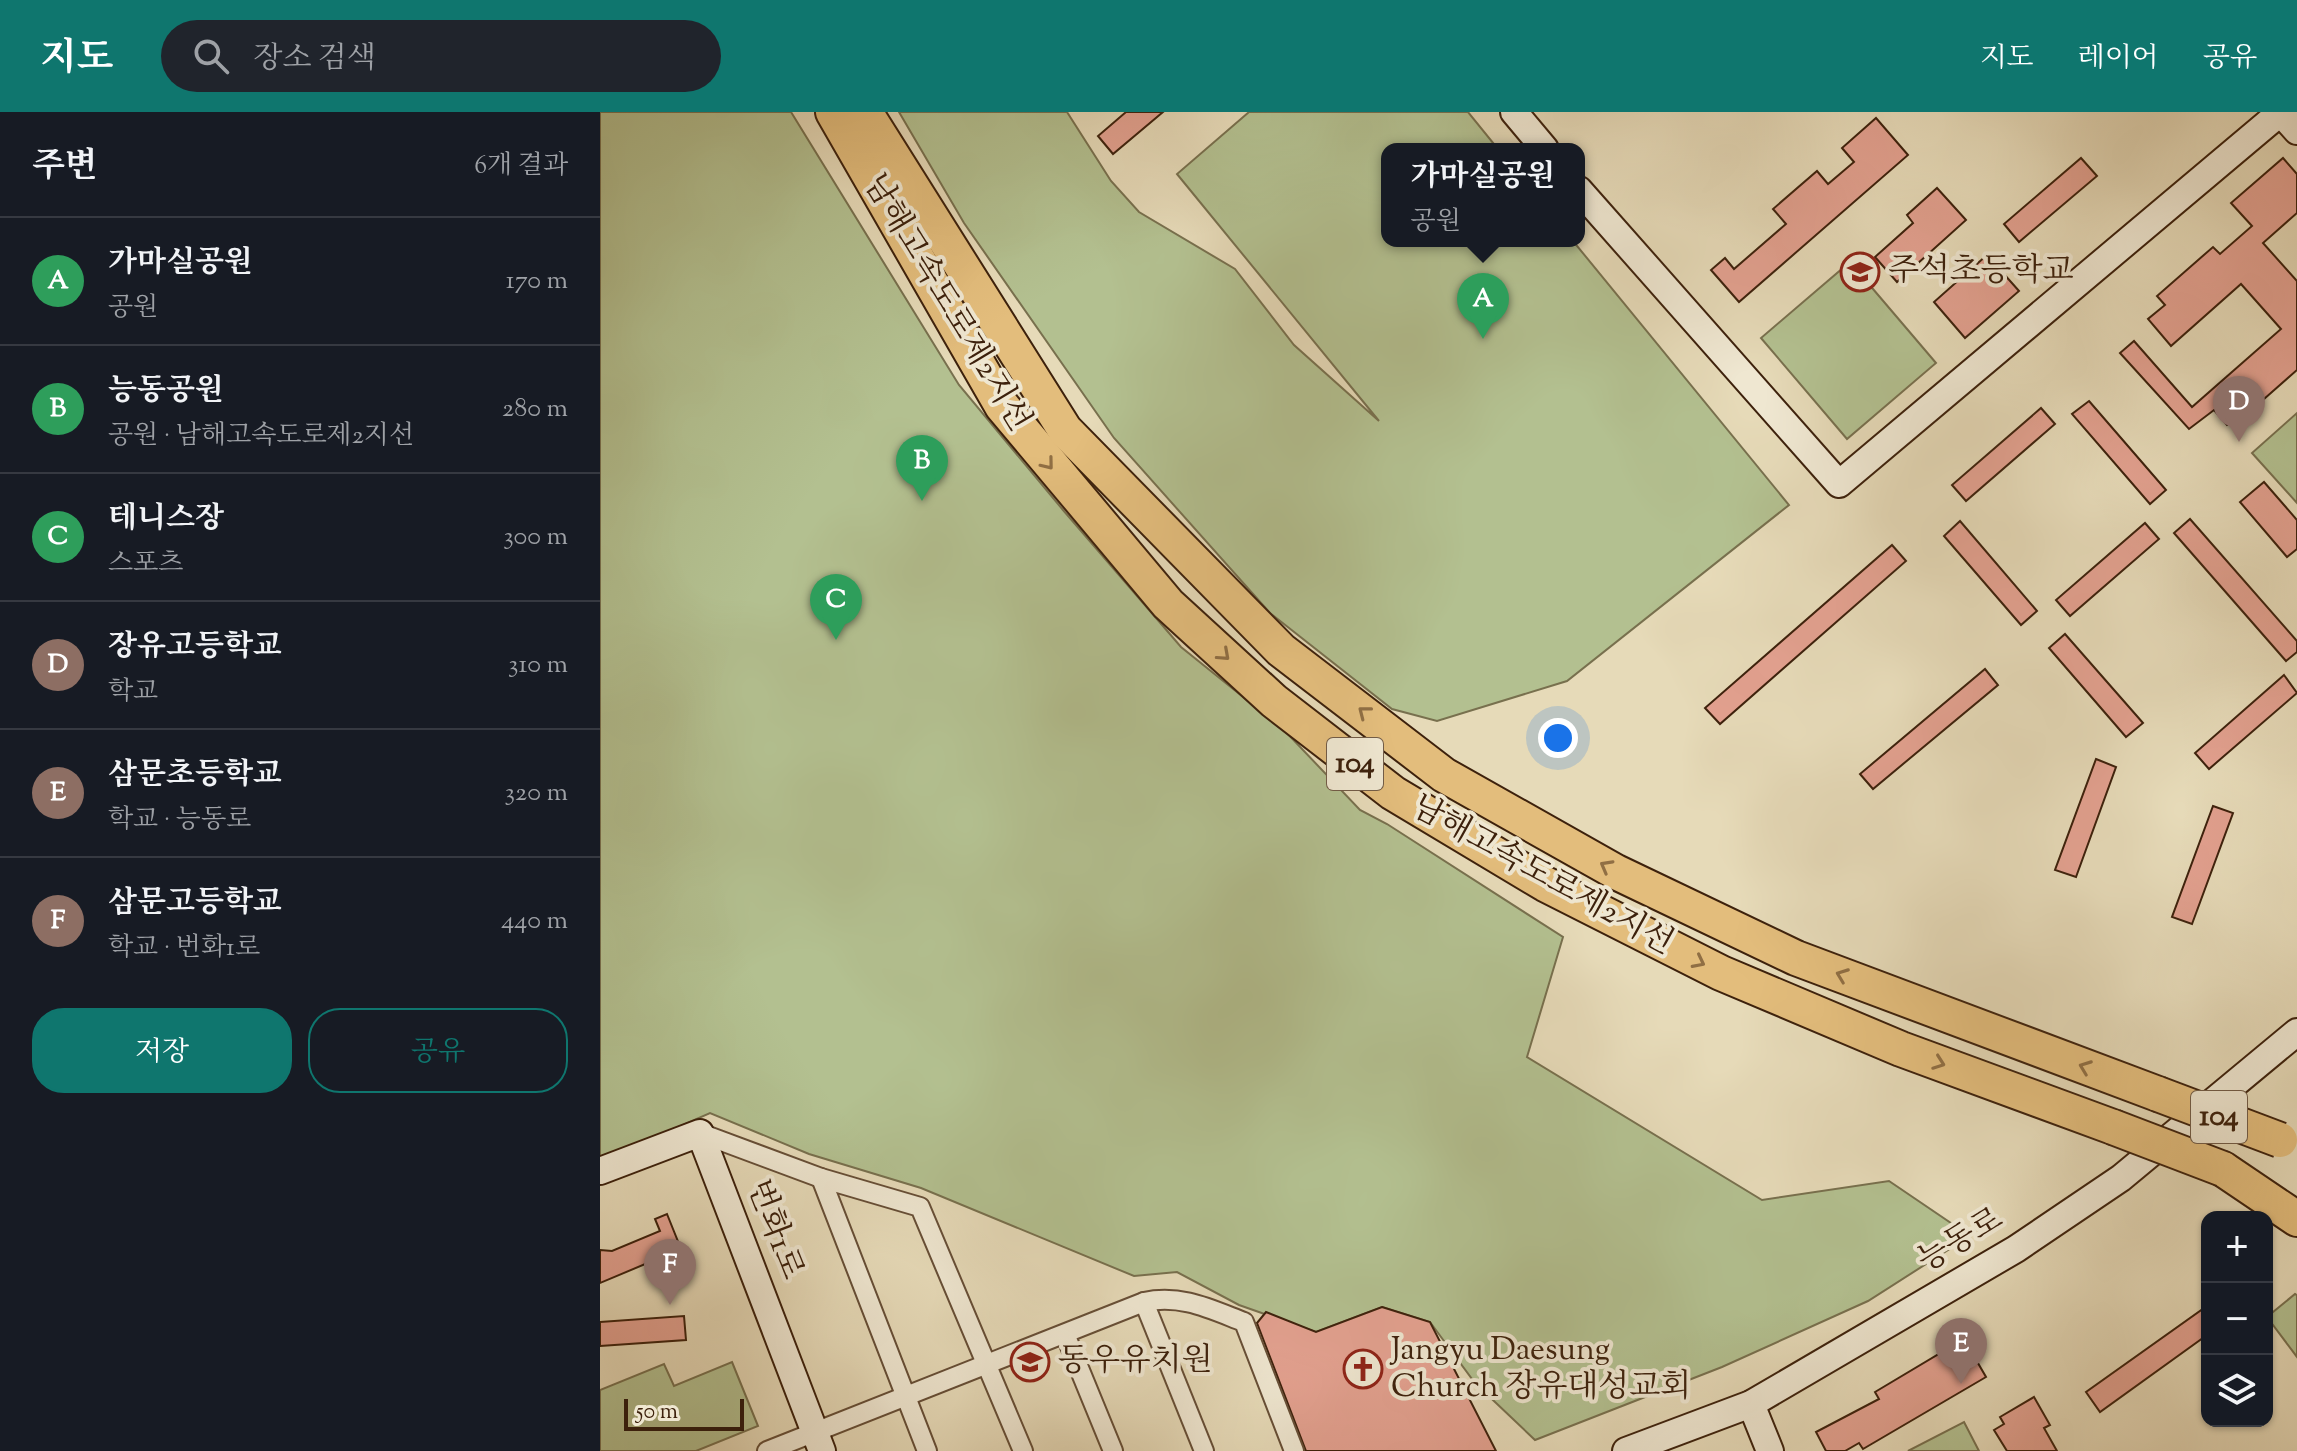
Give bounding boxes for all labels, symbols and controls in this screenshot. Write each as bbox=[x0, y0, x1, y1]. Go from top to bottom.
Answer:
search box bbox=[161, 20, 721, 92]
text: 지도 bbox=[40, 33, 113, 87]
icon: search bbox=[189, 34, 233, 78]
text: 장소 검색 bbox=[253, 38, 376, 81]
text: 지도 bbox=[1980, 39, 2034, 79]
text: 레이어 bbox=[2078, 39, 2159, 79]
text: 공유 bbox=[2203, 39, 2257, 79]
text: 주변 bbox=[32, 143, 98, 192]
popup bbox=[1381, 143, 1585, 247]
text: 6개 결과 bbox=[474, 148, 568, 185]
text: 가마실공원 bbox=[1411, 156, 1555, 199]
street label: 남해고속도로제2지선 bbox=[851, 165, 1041, 441]
text: 공원 bbox=[1411, 204, 1461, 241]
text: 가마실공원 bbox=[108, 242, 253, 285]
place label: 주석초등학교 bbox=[1888, 249, 2074, 295]
school or university icon: 주석초등학교 bbox=[1839, 251, 1881, 293]
text: A bbox=[47, 263, 69, 300]
text: 170 m bbox=[506, 263, 568, 300]
pin: A bbox=[1457, 273, 1509, 339]
text: 공원 bbox=[108, 290, 158, 327]
text: 능동공원 bbox=[108, 370, 224, 413]
pin: D bbox=[2213, 376, 2265, 442]
text: B bbox=[50, 391, 66, 428]
text: 280 m bbox=[502, 391, 568, 428]
text: 공원 · 남해고속도로제2지선 bbox=[108, 418, 414, 455]
pin: B bbox=[896, 435, 948, 501]
one-way arrow bbox=[1039, 455, 1053, 470]
text: 테니스장 bbox=[108, 498, 224, 541]
text: C bbox=[48, 519, 68, 556]
text: 300 m bbox=[503, 519, 568, 556]
text: 스포츠 bbox=[108, 546, 183, 583]
pin: C bbox=[810, 574, 862, 640]
text: 장유고등학교 bbox=[108, 626, 282, 669]
one-way arrow bbox=[1215, 646, 1230, 660]
text: D bbox=[48, 647, 68, 684]
text: 310 m bbox=[508, 647, 568, 684]
text: 학교 bbox=[108, 674, 158, 711]
one-way arrow bbox=[1358, 708, 1373, 722]
your location bbox=[1538, 718, 1578, 758]
road number: 104 bbox=[1327, 738, 1383, 790]
text: 삼문초등학교 bbox=[108, 754, 282, 797]
text: E bbox=[50, 775, 66, 812]
text: 320 m bbox=[505, 775, 568, 812]
street label: 남해고속도로제2지선 bbox=[1403, 785, 1681, 967]
text: 학교 · 능동로 bbox=[108, 802, 251, 839]
one-way arrow bbox=[1600, 861, 1614, 876]
text: 삼문고등학교 bbox=[108, 882, 282, 925]
text: F bbox=[51, 903, 65, 940]
text: 440 m bbox=[501, 903, 568, 940]
text: 학교 · 번화1로 bbox=[108, 930, 260, 967]
one-way arrow bbox=[1691, 952, 1706, 967]
one-way arrow bbox=[1836, 968, 1850, 985]
button: 저장 bbox=[32, 1008, 292, 1093]
button: 공유 bbox=[308, 1008, 568, 1093]
one-way arrow bbox=[1931, 1053, 1945, 1070]
one-way arrow bbox=[2079, 1060, 2093, 1077]
road number: 104 bbox=[2191, 1091, 2247, 1143]
street label: 번화1로 bbox=[734, 1173, 814, 1287]
street label: 능동로 bbox=[1909, 1197, 2013, 1285]
map controls bbox=[2201, 1211, 2273, 1427]
button: + bbox=[2201, 1211, 2273, 1283]
pin: F bbox=[644, 1239, 696, 1305]
button: − bbox=[2201, 1283, 2273, 1355]
pin: E bbox=[1935, 1318, 1987, 1384]
place label: Jangyu Daesung Church 장유대성교회 bbox=[1389, 1328, 1691, 1411]
place label: 동우유치원 bbox=[1058, 1339, 1213, 1385]
school or university icon: 동우유치원 bbox=[1009, 1341, 1051, 1383]
church icon: Jangyu Daesung Church 장유대성교회 bbox=[1342, 1348, 1384, 1390]
button: layers bbox=[2201, 1355, 2273, 1427]
scale bar bbox=[624, 1395, 744, 1431]
text: 50 m bbox=[636, 1397, 678, 1429]

